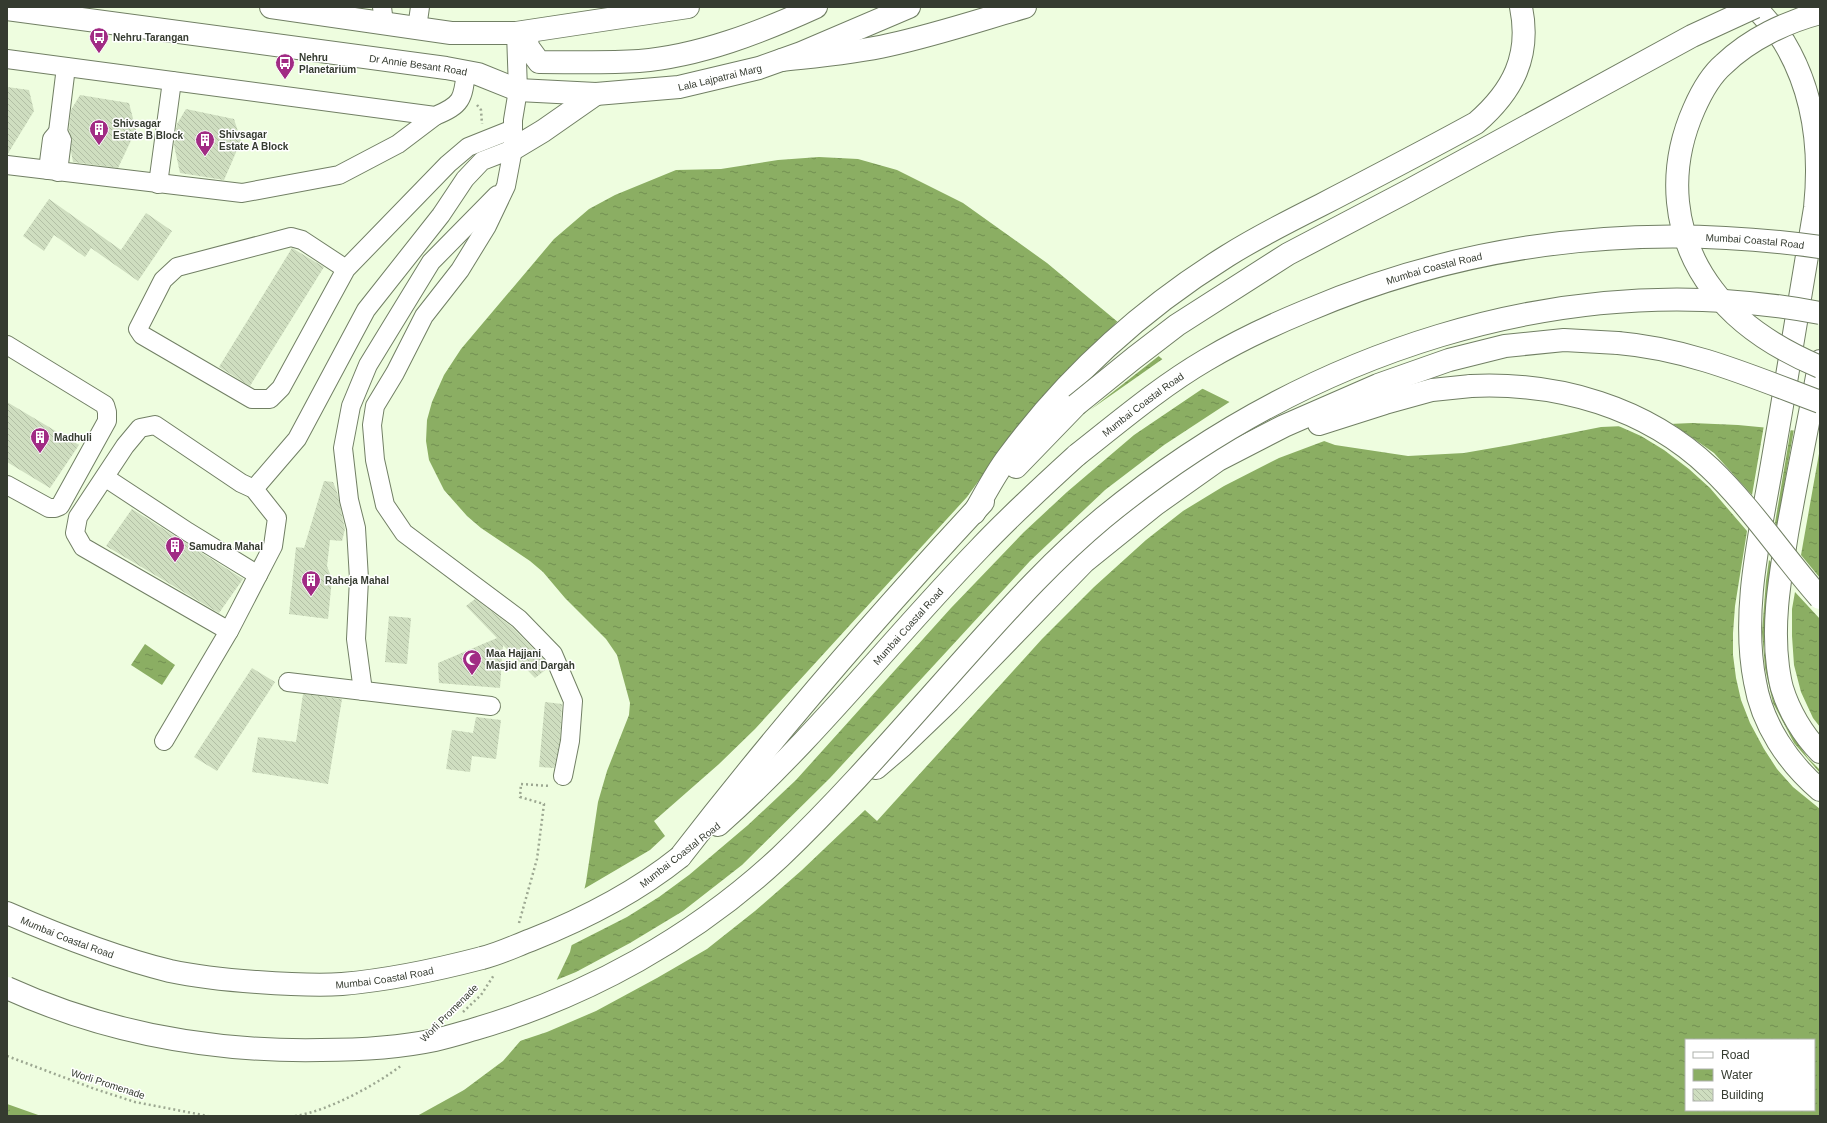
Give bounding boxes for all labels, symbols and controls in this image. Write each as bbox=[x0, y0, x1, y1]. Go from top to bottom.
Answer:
bus stop icon: Nehru Tarangan bbox=[88, 26, 110, 54]
place label: Nehru Tarangan bbox=[113, 32, 189, 43]
bus stop icon: Nehru Planetarium bbox=[274, 52, 296, 80]
place label: Nehru Planetarium bbox=[299, 52, 356, 75]
street label: Dr Annie Besant Road bbox=[368, 52, 468, 77]
street label: Lala Lajpatrai Marg bbox=[677, 62, 763, 93]
building icon: Shivsagar Estate B Block bbox=[88, 118, 110, 146]
place label: Shivsagar Estate B Block bbox=[113, 118, 183, 141]
building icon: Shivsagar Estate A Block bbox=[194, 129, 216, 157]
place label: Shivsagar Estate A Block bbox=[219, 129, 289, 152]
street label: Mumbai Coastal Road bbox=[1705, 231, 1805, 250]
street label: Mumbai Coastal Road bbox=[1385, 250, 1483, 286]
street label: Mumbai Coastal Road bbox=[1100, 370, 1185, 438]
building icon: Madhuli bbox=[29, 426, 51, 454]
place label: Madhuli bbox=[54, 432, 92, 443]
building icon: Samudra Mahal bbox=[164, 535, 186, 563]
place label: Samudra Mahal bbox=[189, 541, 263, 552]
building icon: Raheja Mahal bbox=[300, 569, 322, 597]
place label: Raheja Mahal bbox=[325, 575, 389, 586]
street label: Mumbai Coastal Road bbox=[871, 586, 945, 667]
mosque icon: Maa Hajjani Masjid and Dargah bbox=[461, 648, 483, 676]
place label: Maa Hajjani Masjid and Dargah bbox=[486, 648, 575, 671]
street label: Mumbai Coastal Road bbox=[638, 820, 722, 890]
street label: Mumbai Coastal Road bbox=[19, 914, 115, 960]
street label: Mumbai Coastal Road bbox=[335, 964, 434, 990]
street label: Worli Promenade bbox=[418, 982, 480, 1044]
legend bbox=[1685, 1039, 1815, 1111]
text: Road bbox=[1721, 1048, 1750, 1062]
street label: Worli Promenade bbox=[70, 1067, 147, 1101]
text: Water bbox=[1721, 1068, 1753, 1082]
text: Building bbox=[1721, 1088, 1764, 1102]

